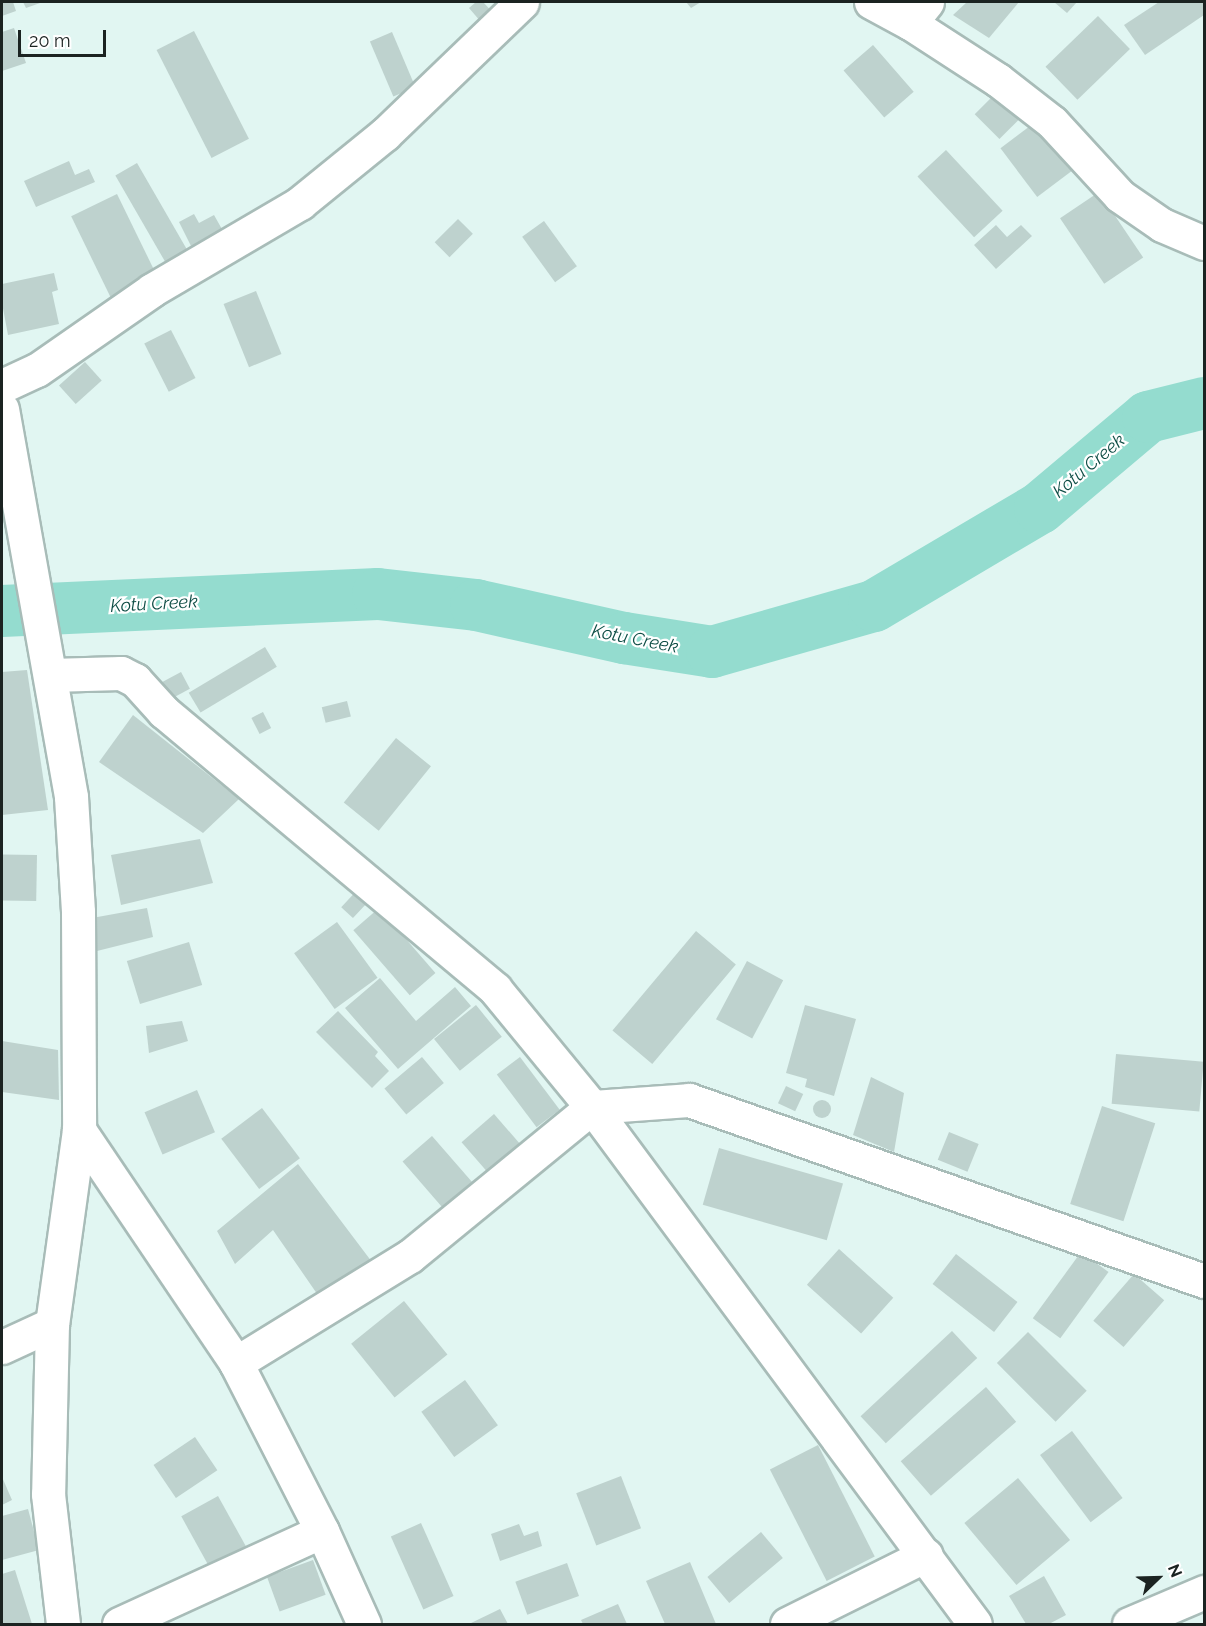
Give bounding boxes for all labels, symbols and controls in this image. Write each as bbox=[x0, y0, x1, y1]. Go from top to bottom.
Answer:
scale bar bbox=[21, 18, 110, 56]
text: 20 m bbox=[29, 30, 71, 51]
water label: Kotu Creek bbox=[1048, 430, 1130, 502]
water label: Kotu Creek bbox=[110, 591, 198, 617]
water label: Kotu Creek bbox=[590, 620, 680, 658]
north arrow bbox=[1128, 1548, 1188, 1608]
text: N bbox=[1164, 1561, 1186, 1580]

